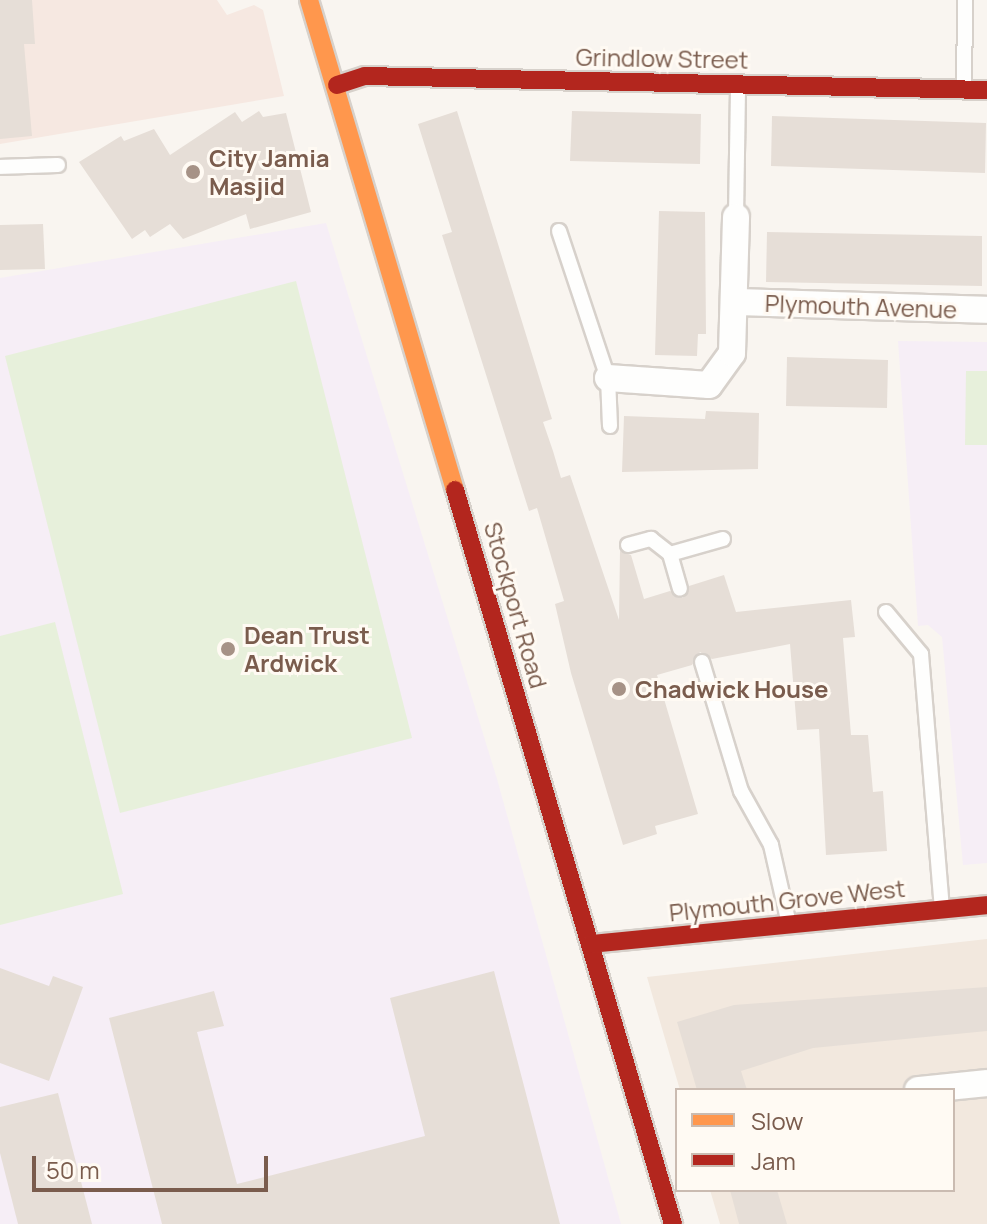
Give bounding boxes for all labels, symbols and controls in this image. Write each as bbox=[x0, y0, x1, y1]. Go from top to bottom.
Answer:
street label: Grindlow Street bbox=[575, 42, 749, 74]
place label: City Jamia Masjid bbox=[209, 144, 330, 200]
marker: City Jamia Masjid bbox=[184, 163, 202, 181]
street label: Plymouth Avenue bbox=[764, 288, 958, 324]
street label: Stockport Road bbox=[478, 519, 554, 691]
place label: Dean Trust Ardwick bbox=[244, 621, 370, 677]
marker: Dean Trust Ardwick bbox=[219, 640, 237, 658]
place label: Chadwick House bbox=[635, 675, 828, 703]
marker: Chadwick House bbox=[610, 680, 628, 698]
street label: Plymouth Grove West bbox=[668, 873, 906, 927]
legend bbox=[675, 1088, 955, 1192]
text: Slow bbox=[751, 1104, 804, 1137]
scale bar bbox=[36, 1140, 272, 1190]
text: Jam bbox=[751, 1144, 796, 1177]
text: 50 m bbox=[46, 1153, 100, 1186]

